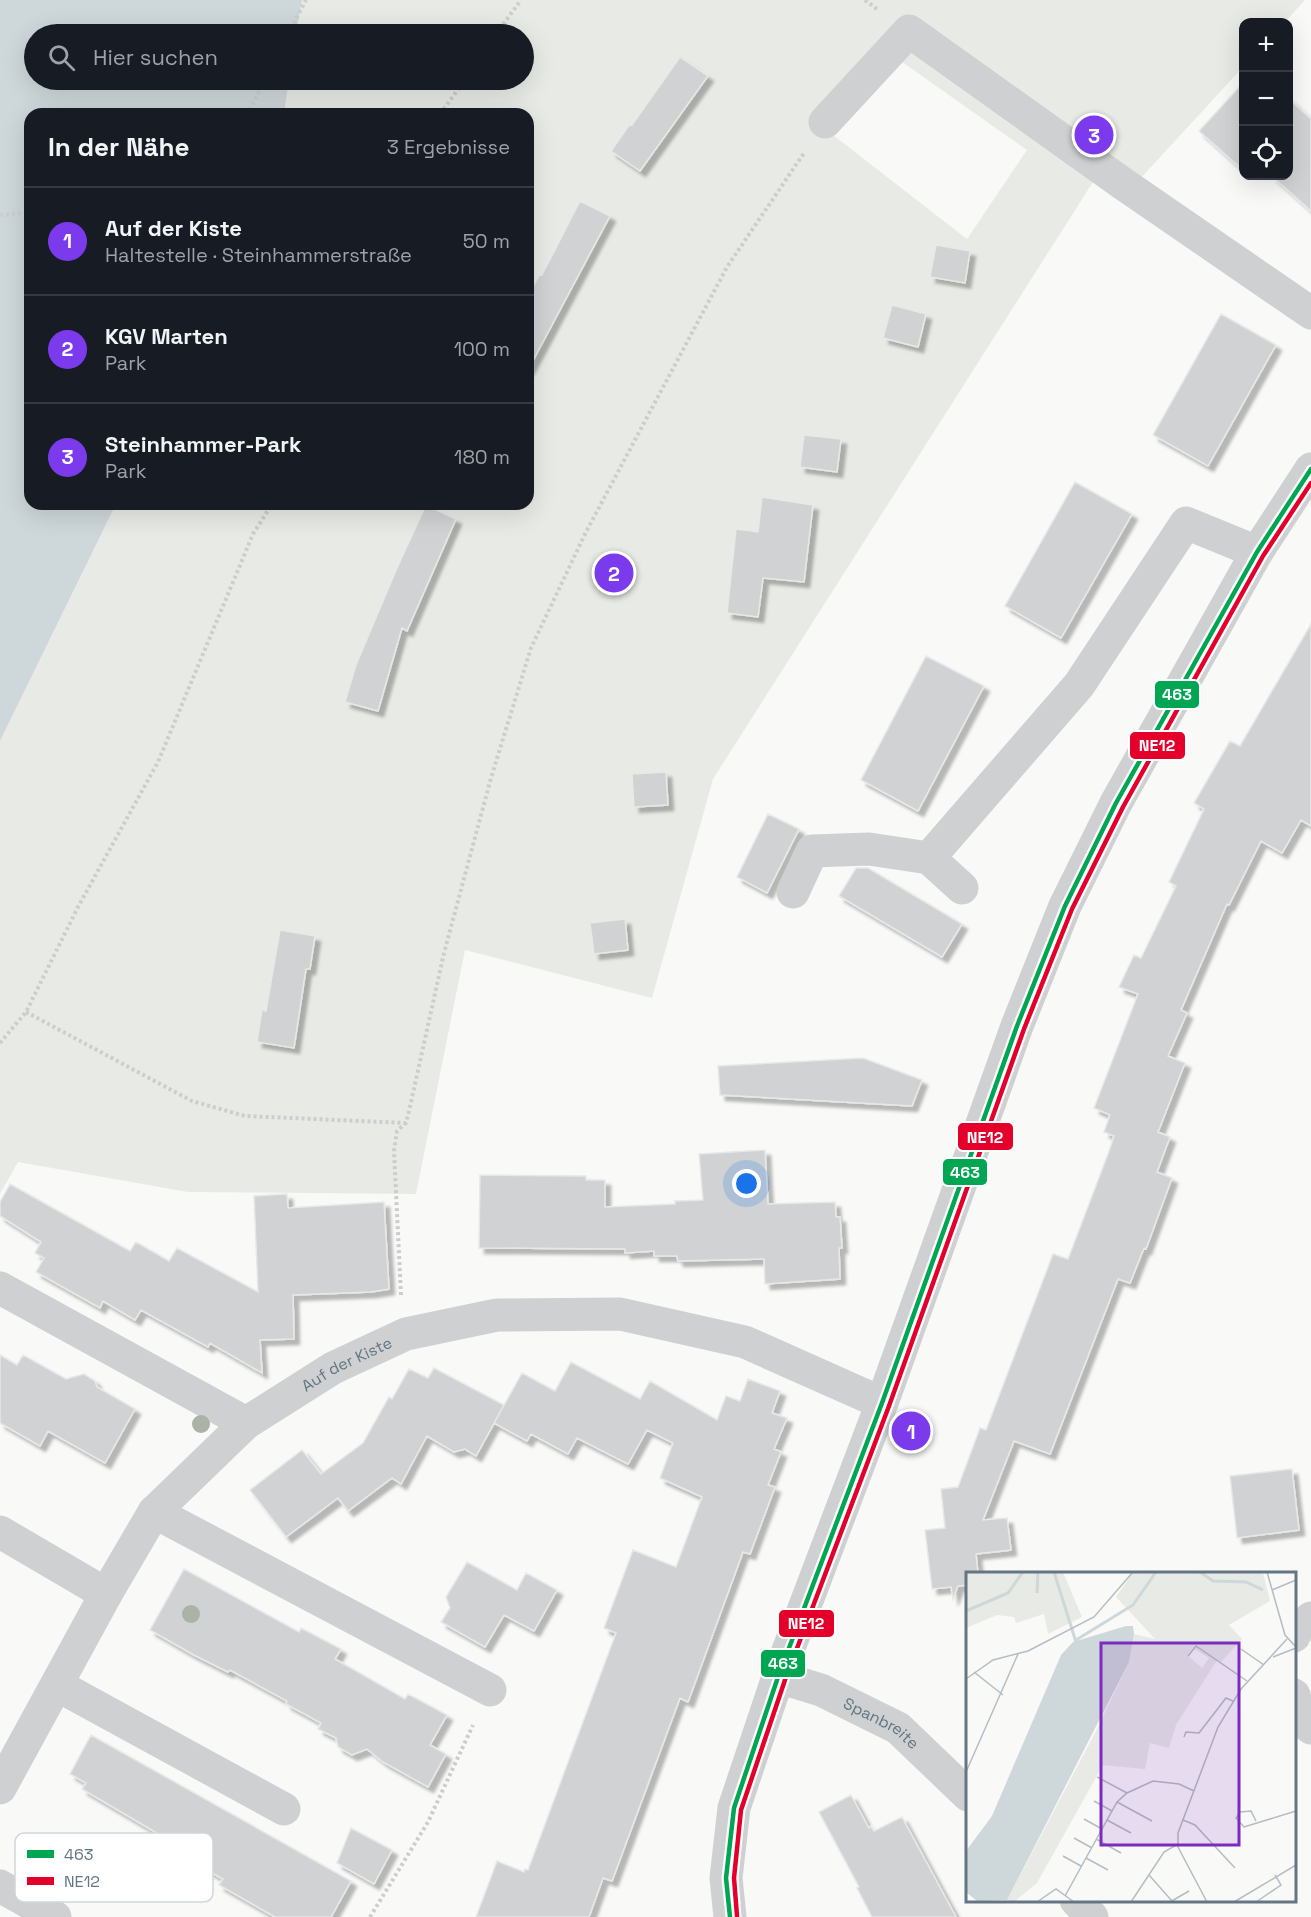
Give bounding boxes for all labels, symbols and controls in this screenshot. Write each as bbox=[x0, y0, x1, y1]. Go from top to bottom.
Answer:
map controls bbox=[1239, 18, 1293, 180]
button: + bbox=[1239, 18, 1293, 72]
search box bbox=[24, 24, 534, 90]
icon: search bbox=[45, 41, 78, 74]
text: Hier suchen bbox=[93, 43, 218, 71]
button: − bbox=[1239, 72, 1293, 126]
pin: 3 bbox=[1074, 112, 1114, 158]
button: locate bbox=[1239, 126, 1293, 180]
text: In der Nähe bbox=[48, 130, 189, 164]
text: 3 Ergebnisse bbox=[387, 134, 510, 160]
text: Auf der Kiste bbox=[105, 214, 242, 242]
text: 1 bbox=[63, 228, 72, 254]
text: 50 m bbox=[463, 228, 510, 254]
text: Haltestelle · Steinhammerstraße bbox=[105, 242, 412, 268]
text: KGV Marten bbox=[105, 322, 228, 350]
text: 2 bbox=[62, 336, 73, 362]
text: 100 m bbox=[454, 336, 510, 362]
text: Park bbox=[105, 350, 147, 376]
text: Steinhammer-Park bbox=[105, 430, 301, 458]
text: 3 bbox=[61, 444, 74, 470]
text: 180 m bbox=[454, 444, 510, 470]
text: Park bbox=[105, 458, 147, 484]
pin: 2 bbox=[594, 550, 634, 596]
line badge: 463 bbox=[1154, 680, 1200, 709]
text: 463 bbox=[1162, 684, 1192, 705]
line badge: NE12 bbox=[1129, 731, 1186, 760]
text: NE12 bbox=[1139, 735, 1175, 756]
line badge: NE12 bbox=[957, 1122, 1014, 1151]
text: NE12 bbox=[967, 1127, 1003, 1148]
line badge: 463 bbox=[942, 1158, 988, 1186]
text: 463 bbox=[950, 1162, 980, 1183]
your location bbox=[732, 1169, 761, 1198]
street label: Auf der Kiste bbox=[297, 1332, 395, 1396]
pin: 1 bbox=[892, 1408, 930, 1454]
inset map bbox=[966, 1572, 1296, 1902]
line badge: NE12 bbox=[778, 1609, 835, 1638]
text: NE12 bbox=[788, 1613, 824, 1634]
line badge: 463 bbox=[760, 1649, 806, 1678]
text: 463 bbox=[768, 1653, 798, 1674]
street label: Spanbreite bbox=[840, 1692, 924, 1753]
legend bbox=[15, 1833, 213, 1902]
text: 463 bbox=[64, 1844, 93, 1865]
text: NE12 bbox=[64, 1871, 100, 1892]

